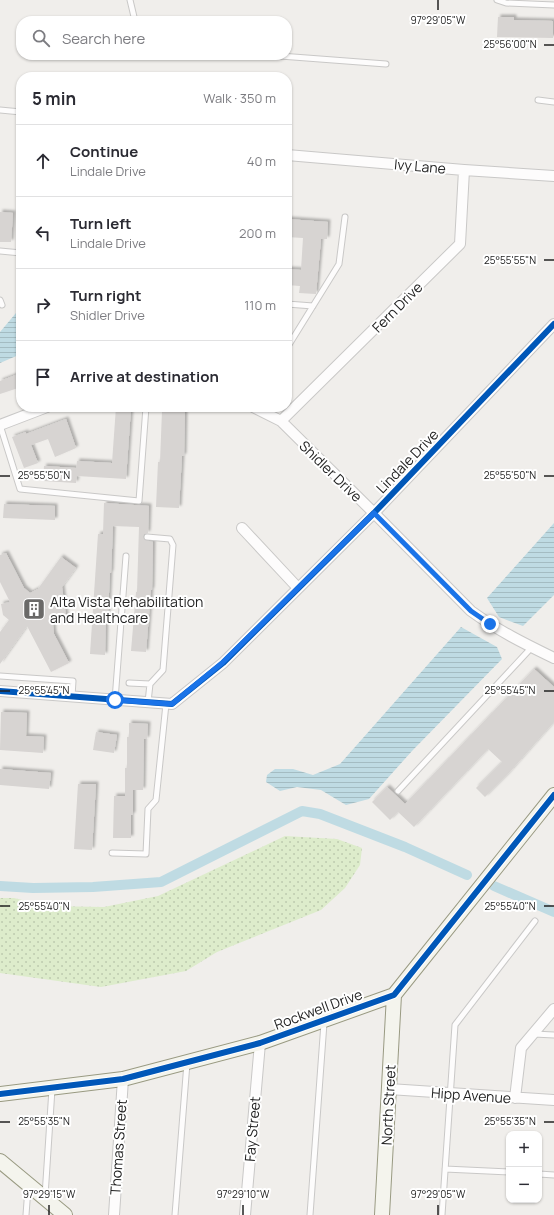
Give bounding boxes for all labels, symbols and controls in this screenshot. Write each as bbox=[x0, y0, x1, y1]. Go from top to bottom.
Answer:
text: 97°29'05"W bbox=[411, 13, 466, 27]
search box bbox=[16, 16, 292, 60]
icon: search bbox=[30, 27, 52, 49]
text: Search here bbox=[62, 28, 145, 49]
text: 25°56'00"N bbox=[483, 37, 537, 51]
text: 5 min bbox=[32, 87, 76, 110]
text: Walk · 350 m bbox=[203, 89, 276, 107]
text: Continue bbox=[70, 141, 138, 162]
icon: ahead bbox=[32, 150, 54, 172]
text: 40 m bbox=[247, 152, 276, 170]
street label: Ivy Lane bbox=[393, 154, 447, 178]
text: Lindale Drive bbox=[70, 162, 146, 180]
text: Turn left bbox=[70, 213, 132, 234]
icon: left bbox=[32, 222, 54, 244]
text: 200 m bbox=[239, 224, 276, 242]
text: Lindale Drive bbox=[70, 234, 146, 252]
text: 25°55'55"N bbox=[484, 253, 536, 267]
street label: Fern Drive bbox=[368, 278, 426, 336]
text: Turn right bbox=[70, 285, 141, 306]
icon: right bbox=[32, 294, 54, 316]
text: 110 m bbox=[244, 296, 276, 314]
text: Shidler Drive bbox=[70, 306, 145, 324]
icon: arrive bbox=[32, 366, 54, 388]
text: Arrive at destination bbox=[70, 366, 219, 387]
street label: Lindale Drive bbox=[372, 425, 442, 497]
street label: Shidler Drive bbox=[295, 436, 367, 506]
text: 25°55'50"N bbox=[18, 468, 70, 482]
text: 25°55'50"N bbox=[484, 468, 536, 482]
place label: Alta Vista Rehabilitation and Healthcare bbox=[50, 592, 203, 627]
building icon: Alta Vista Rehabilitation and Healthcare bbox=[21, 596, 47, 622]
route end bbox=[481, 615, 499, 633]
text: 25°55'45"N bbox=[19, 683, 70, 697]
text: 25°55'45"N bbox=[485, 683, 536, 697]
route start bbox=[106, 691, 124, 709]
text: 25°55'40"N bbox=[18, 899, 70, 913]
text: 25°55'40"N bbox=[484, 899, 536, 913]
street label: Rockwell Drive bbox=[271, 984, 365, 1034]
street label: North Street bbox=[376, 1064, 400, 1146]
street label: Hipp Avenue bbox=[430, 1083, 512, 1107]
street label: Fay Street bbox=[240, 1095, 264, 1162]
street label: Thomas Street bbox=[105, 1098, 131, 1195]
text: 25°55'35"N bbox=[18, 1114, 70, 1128]
text: 25°55'35"N bbox=[484, 1114, 536, 1128]
map controls bbox=[506, 1131, 542, 1203]
button: + bbox=[506, 1131, 542, 1167]
button: − bbox=[506, 1167, 542, 1203]
text: 97°29'15"W bbox=[23, 1187, 76, 1201]
text: 97°29'10"W bbox=[217, 1187, 270, 1201]
text: 97°29'05"W bbox=[411, 1187, 466, 1201]

